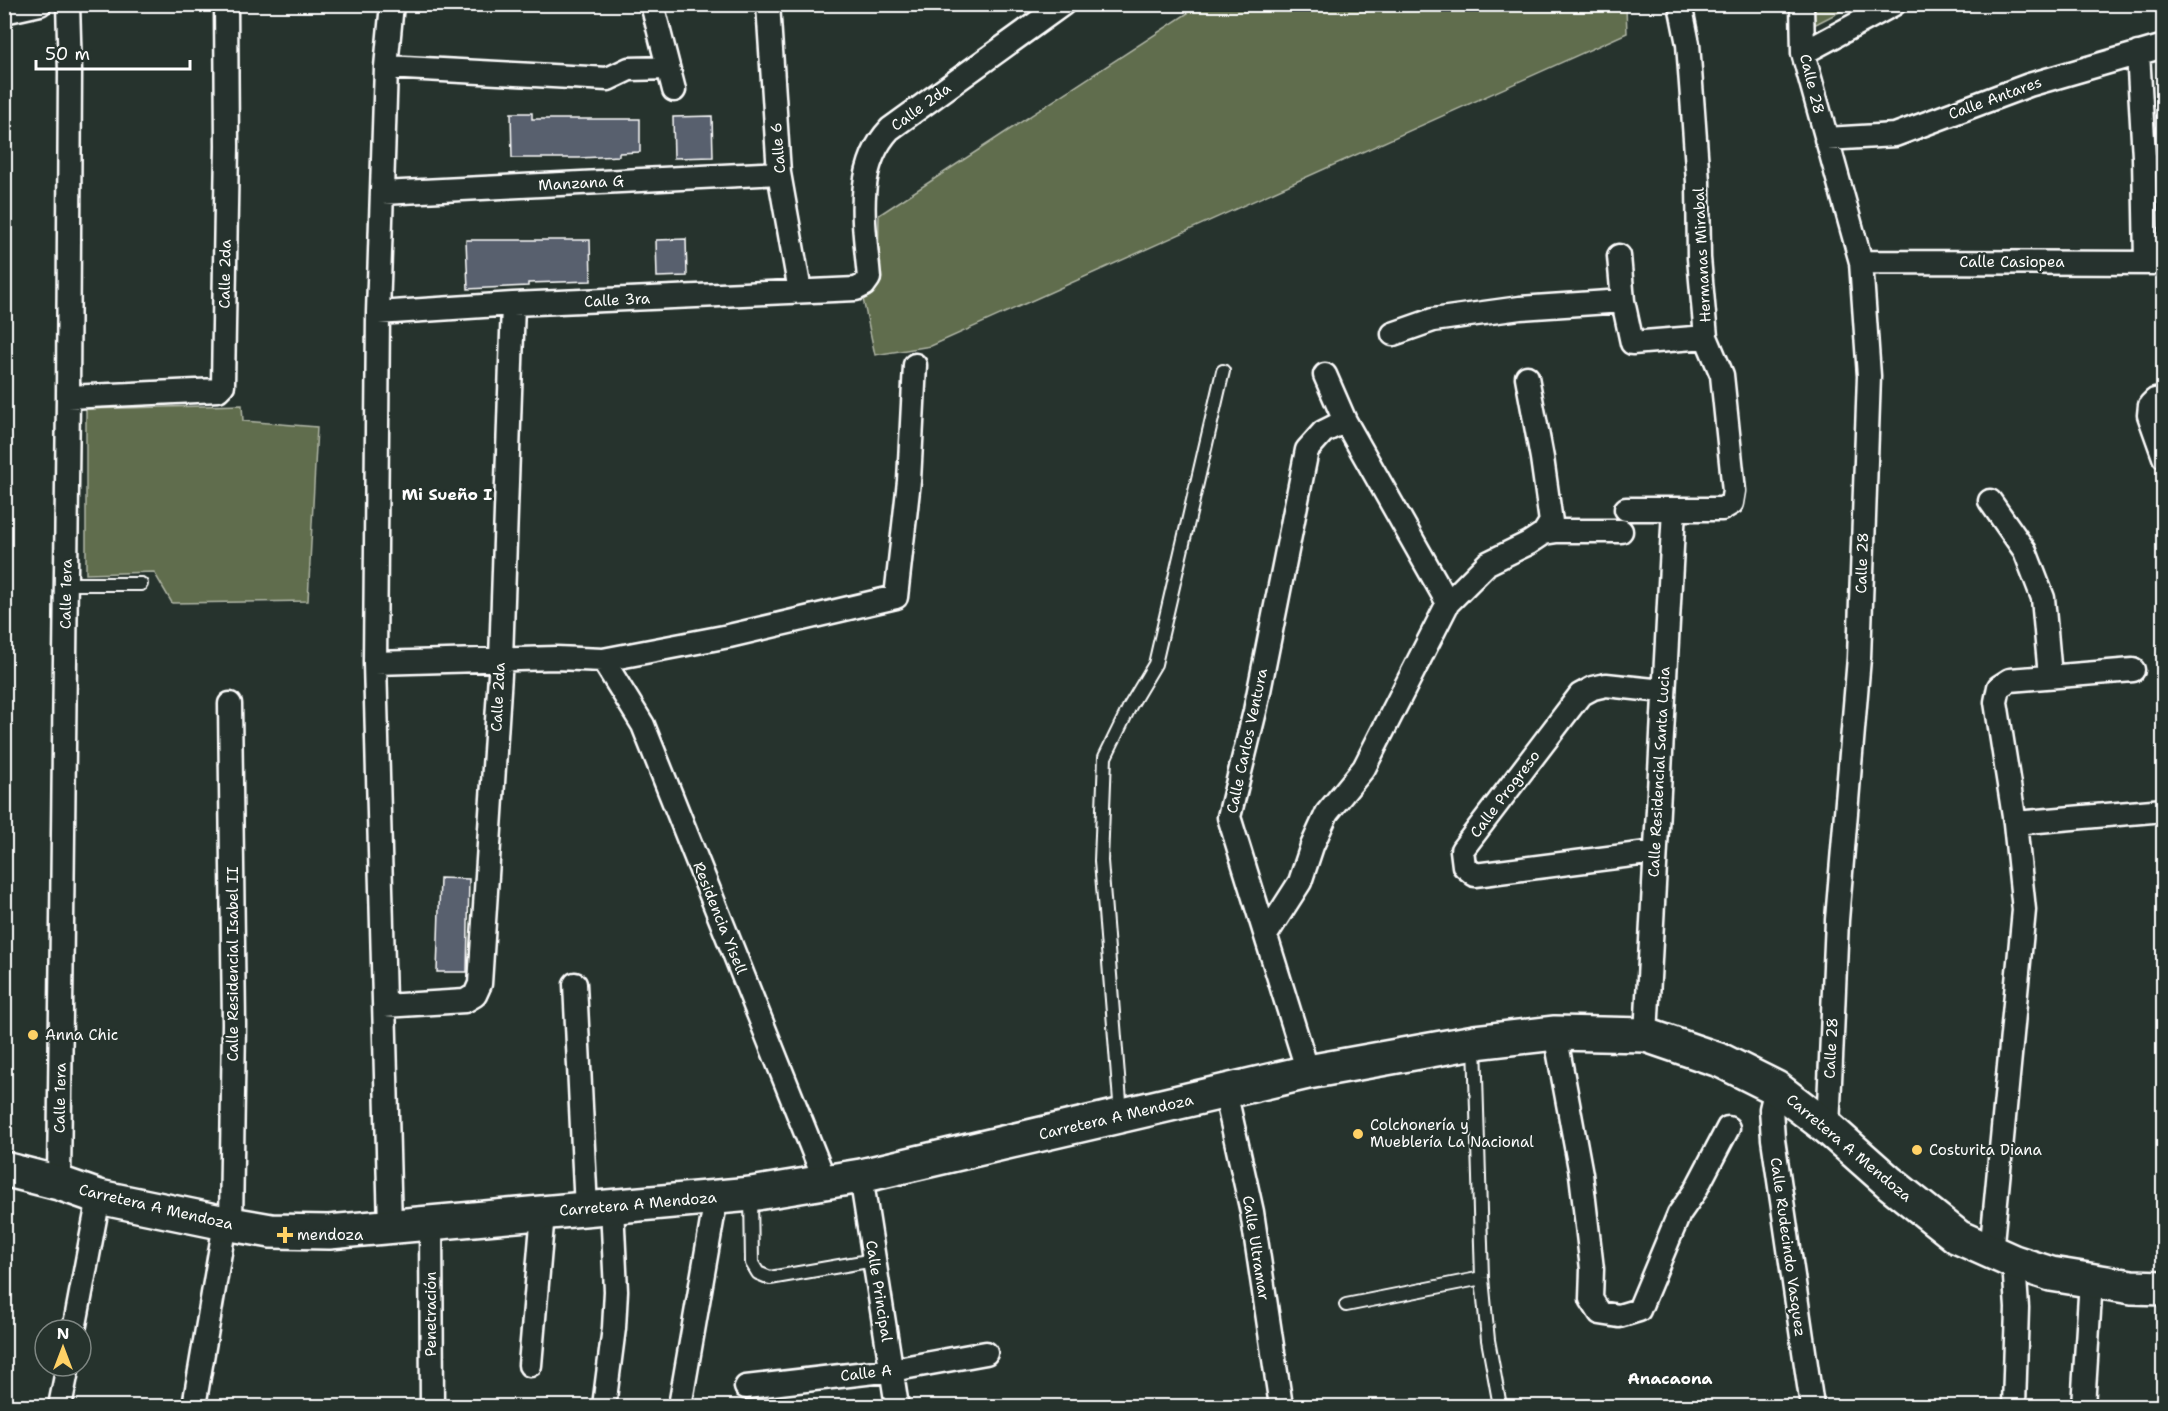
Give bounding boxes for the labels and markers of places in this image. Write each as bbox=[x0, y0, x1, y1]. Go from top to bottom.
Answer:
place label: Anna Chic bbox=[45, 1025, 118, 1045]
marker: Anna Chic bbox=[26, 1028, 40, 1042]
place label: Colchonería y Mueblería La Nacional bbox=[1370, 1115, 1534, 1152]
marker: Colchonería y Mueblería La Nacional bbox=[1351, 1127, 1365, 1141]
place label: Costurita Diana bbox=[1929, 1140, 2042, 1160]
marker: Costurita Diana bbox=[1910, 1143, 1924, 1157]
place label: mendoza bbox=[297, 1225, 364, 1245]
marker: mendoza bbox=[278, 1228, 292, 1242]

